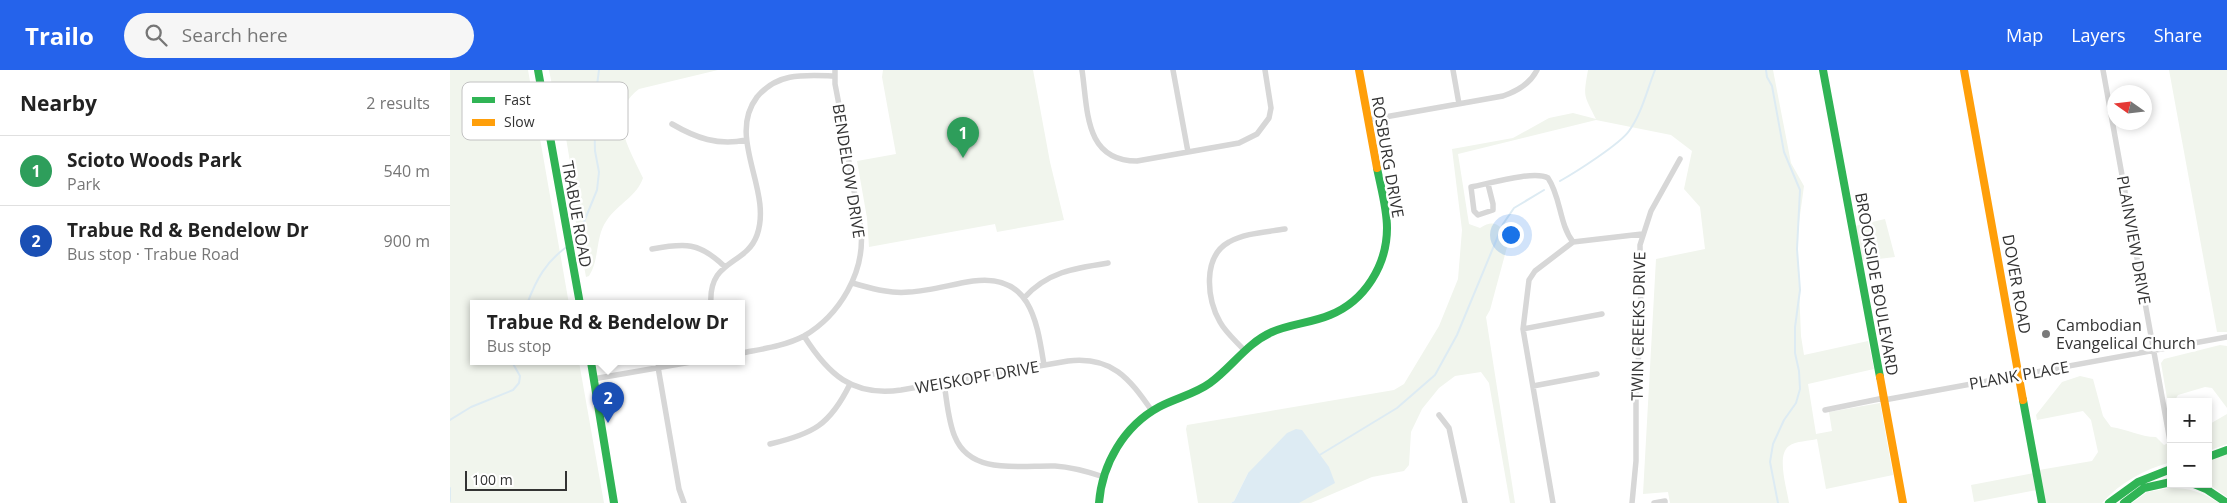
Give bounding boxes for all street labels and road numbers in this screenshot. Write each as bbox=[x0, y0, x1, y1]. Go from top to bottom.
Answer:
street label: ROSBURG DRIVE bbox=[1366, 94, 1410, 220]
street label: BENDELOW DRIVE bbox=[828, 102, 870, 240]
street label: TRABUE ROAD bbox=[557, 159, 597, 269]
street label: PLAINVIEW DRIVE bbox=[2112, 174, 2156, 306]
street label: BROOKSIDE BOULEVARD bbox=[1850, 191, 1904, 377]
street label: DOVER ROAD bbox=[1997, 233, 2037, 335]
street label: TWIN CREEKS DRIVE bbox=[1626, 251, 1650, 401]
street label: WEISKOPF DRIVE bbox=[913, 355, 1041, 399]
street label: PLANK PLACE bbox=[1967, 355, 2071, 395]

